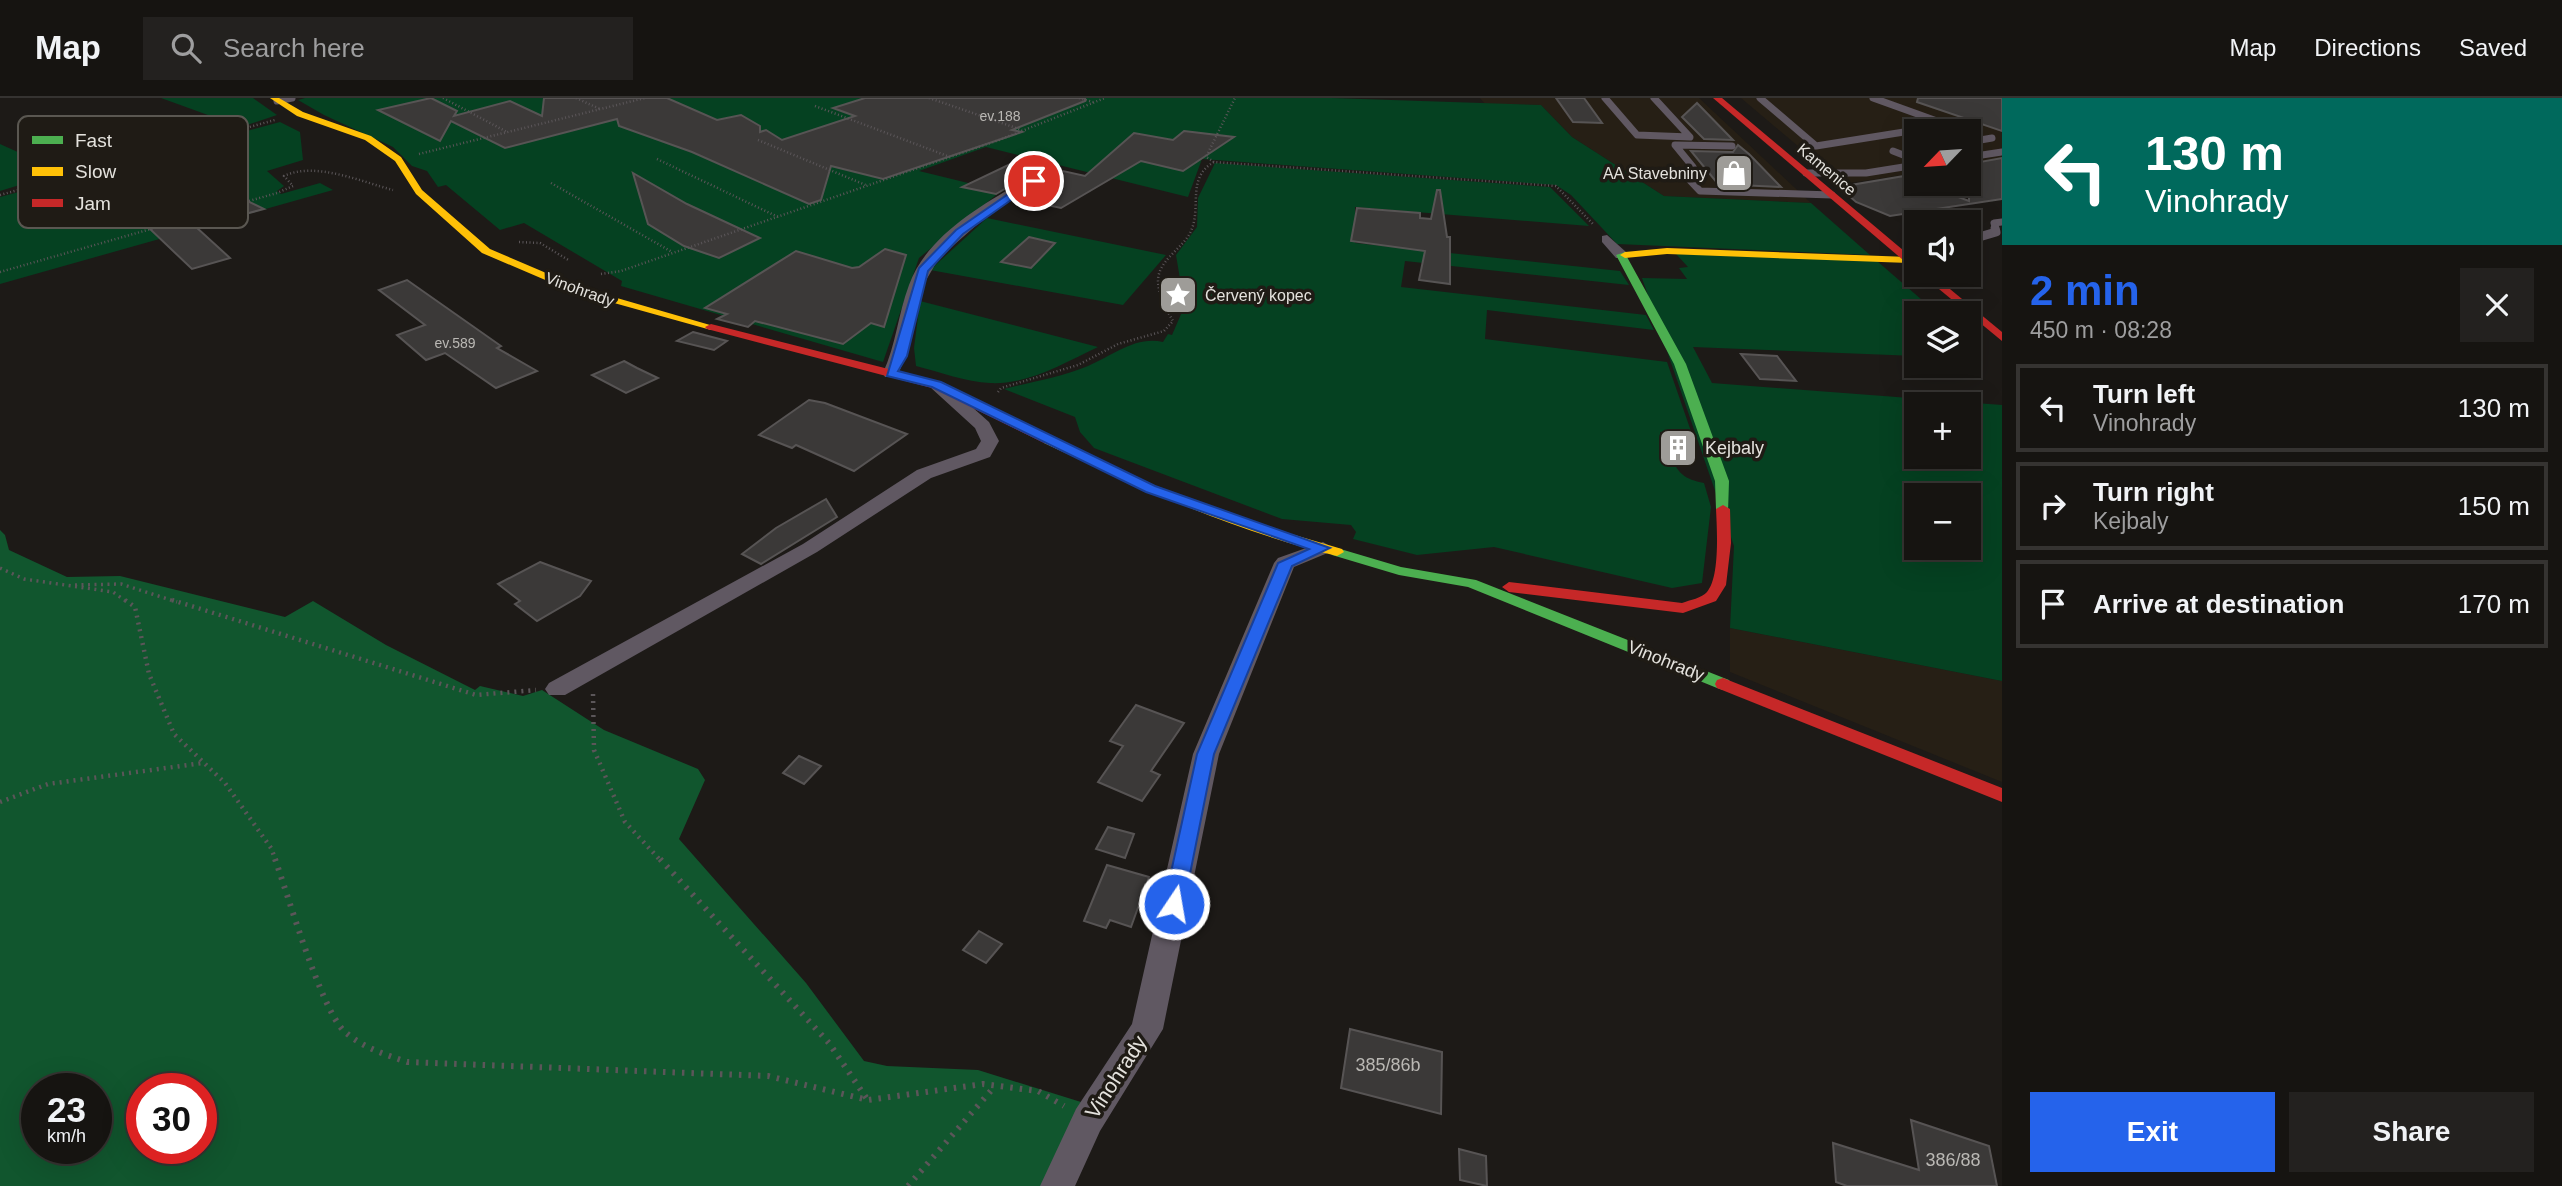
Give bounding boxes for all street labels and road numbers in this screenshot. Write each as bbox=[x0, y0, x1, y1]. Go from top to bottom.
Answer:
street label: Kamenice bbox=[1794, 140, 1859, 199]
street label: Vinohrady bbox=[543, 269, 616, 310]
street label: Vinohrady bbox=[1625, 637, 1707, 685]
street label: Vinohrady bbox=[1080, 1031, 1151, 1122]

